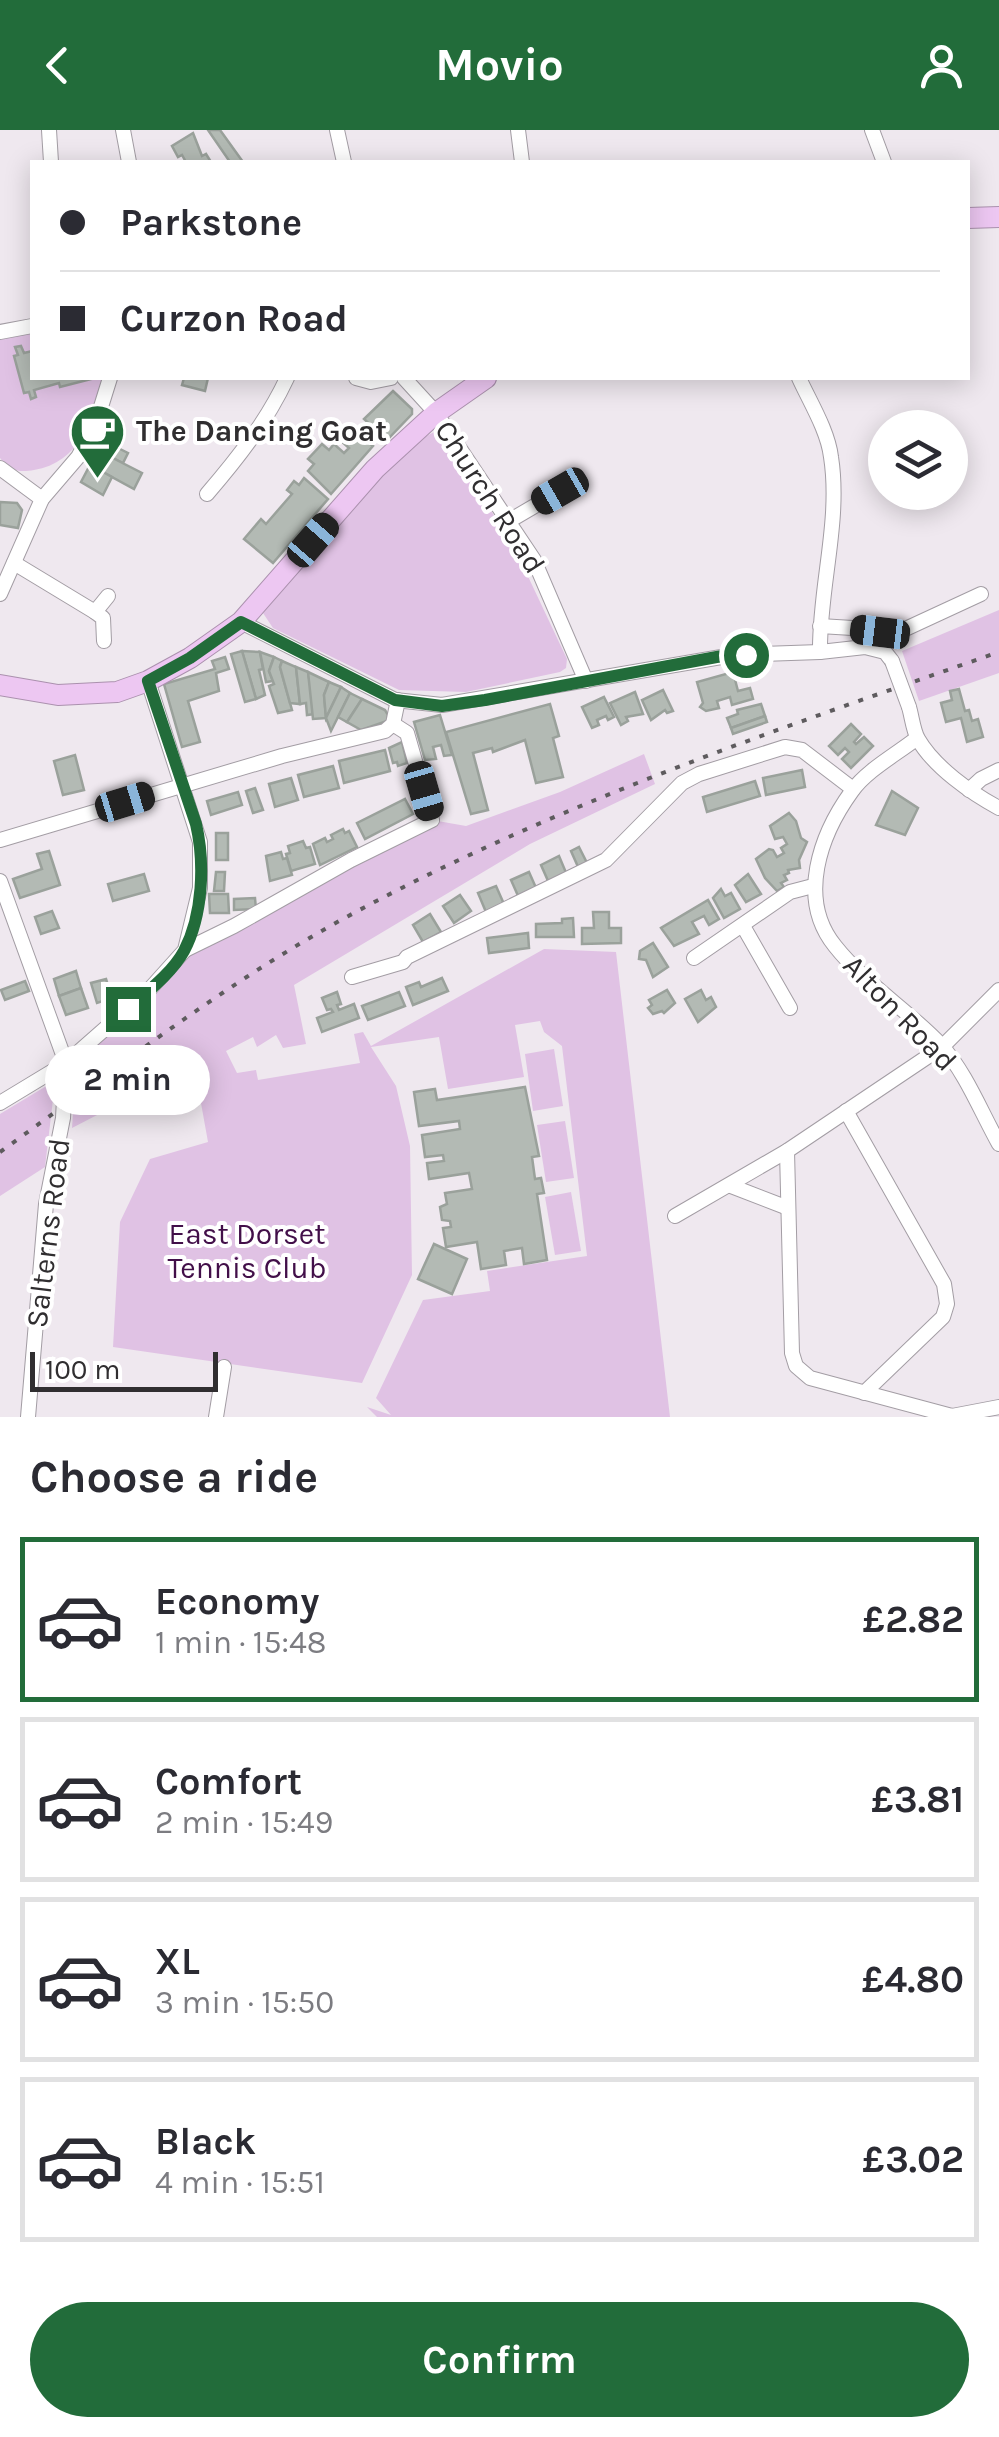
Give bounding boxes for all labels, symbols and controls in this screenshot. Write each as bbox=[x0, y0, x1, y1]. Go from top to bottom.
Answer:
icon: back bbox=[30, 38, 85, 93]
icon: person bbox=[914, 38, 969, 93]
text: Movio bbox=[435, 39, 564, 91]
text: Parkstone bbox=[120, 200, 302, 245]
text: Curzon Road bbox=[120, 296, 348, 341]
cafe icon: The Dancing Goat bbox=[67, 401, 127, 480]
map controls bbox=[868, 410, 968, 510]
button: layers bbox=[868, 410, 968, 510]
place label: The Dancing Goat bbox=[136, 413, 387, 449]
street label: Church Road bbox=[427, 414, 553, 580]
car bbox=[527, 463, 593, 519]
car bbox=[282, 508, 344, 572]
car bbox=[848, 613, 912, 651]
route start bbox=[724, 633, 769, 678]
car bbox=[401, 758, 447, 824]
car bbox=[92, 779, 158, 825]
street label: Alton Road bbox=[836, 947, 964, 1079]
route end bbox=[106, 987, 151, 1032]
callout: 2 min bbox=[46, 1044, 210, 1114]
text: 2 min bbox=[83, 1061, 172, 1098]
street label: Salterns Road bbox=[19, 1136, 77, 1330]
park label: East Dorset Tennis Club bbox=[168, 1216, 326, 1286]
scale bar bbox=[30, 1347, 218, 1392]
text: 100 m bbox=[45, 1353, 120, 1386]
text: Choose a ride bbox=[30, 1451, 318, 1503]
icon: car bbox=[35, 1575, 125, 1665]
text: Economy bbox=[155, 1579, 319, 1624]
text: £2.82 bbox=[862, 1597, 964, 1642]
text: 1 min · 15:48 bbox=[155, 1624, 326, 1661]
icon: car bbox=[35, 1755, 125, 1845]
text: Comfort bbox=[155, 1759, 302, 1804]
text: £3.81 bbox=[871, 1777, 964, 1822]
text: 2 min · 15:49 bbox=[155, 1804, 333, 1841]
icon: car bbox=[35, 1935, 125, 2025]
text: XL bbox=[155, 1939, 200, 1984]
text: £4.80 bbox=[862, 1957, 964, 2002]
text: 3 min · 15:50 bbox=[155, 1984, 334, 2021]
icon: car bbox=[35, 2115, 125, 2205]
text: Black bbox=[155, 2119, 256, 2164]
text: £3.02 bbox=[862, 2137, 964, 2182]
text: 4 min · 15:51 bbox=[155, 2164, 325, 2201]
button: Confirm bbox=[30, 2302, 969, 2417]

